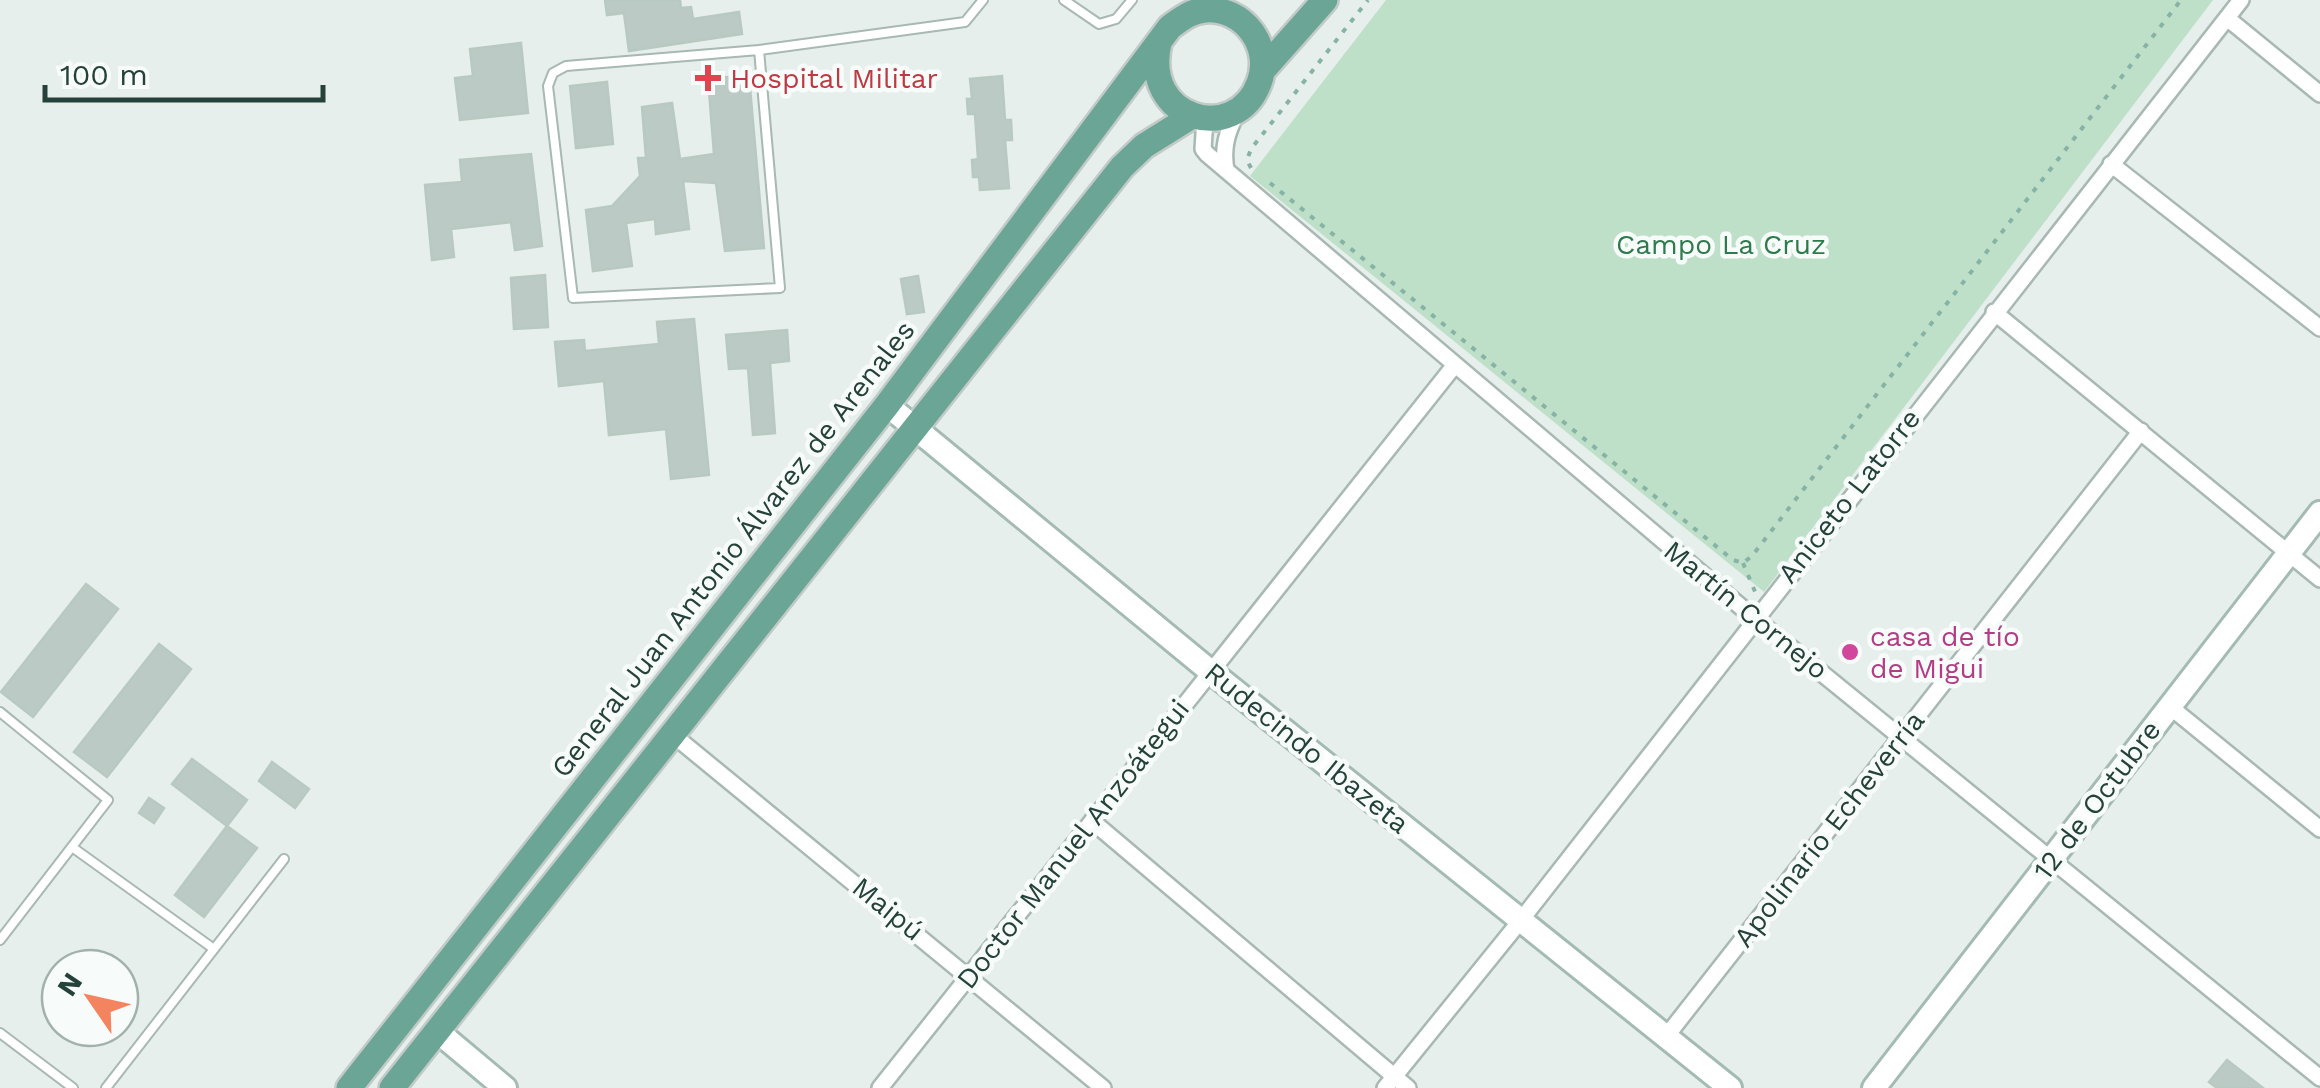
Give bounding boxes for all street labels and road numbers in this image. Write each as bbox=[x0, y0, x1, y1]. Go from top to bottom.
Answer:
street label: General Juan Antonio Álvarez de Arenales bbox=[544, 314, 922, 784]
street label: Aniceto Latorre bbox=[1771, 402, 1927, 590]
street label: Martín Cornejo bbox=[1657, 534, 1835, 686]
street label: Rudecindo Ibazeta bbox=[1198, 655, 1416, 841]
street label: Doctor Manuel Anzoátegui bbox=[950, 693, 1196, 995]
street label: Apolinario Echeverría bbox=[1727, 704, 1931, 954]
street label: 12 de Octubre bbox=[2027, 714, 2167, 886]
street label: Maipú bbox=[846, 870, 930, 948]

